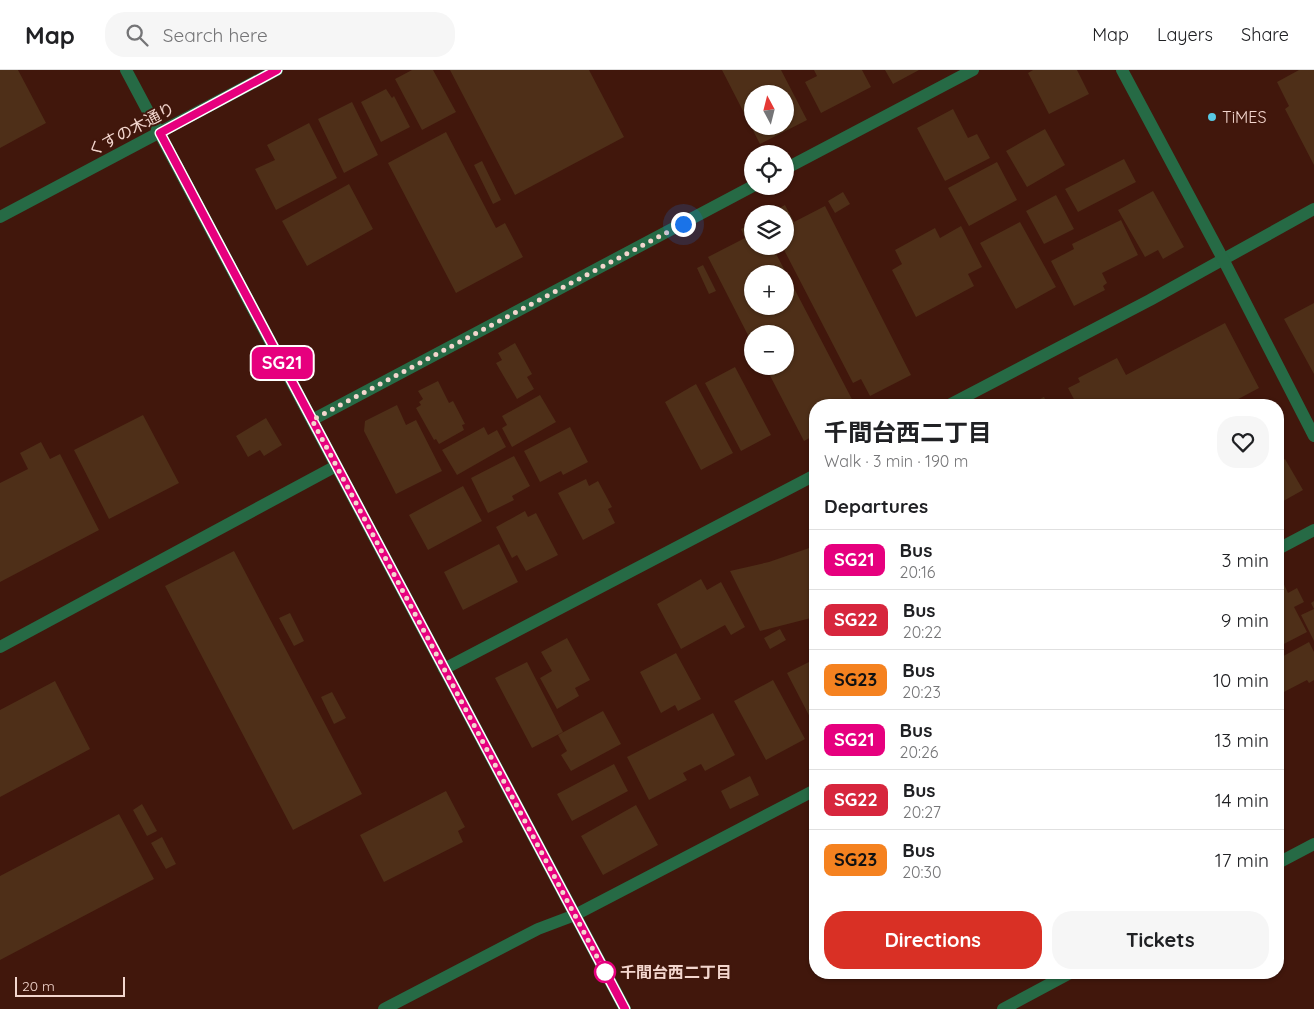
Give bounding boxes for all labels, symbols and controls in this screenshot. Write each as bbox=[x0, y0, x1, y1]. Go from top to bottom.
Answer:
search box bbox=[105, 12, 455, 57]
text: Map bbox=[25, 20, 75, 50]
icon: search bbox=[123, 21, 151, 49]
text: Search here bbox=[163, 23, 268, 47]
text: Map bbox=[1092, 23, 1129, 46]
text: Layers bbox=[1157, 23, 1213, 46]
text: Share bbox=[1241, 23, 1289, 46]
north arrow bbox=[744, 85, 794, 135]
map controls bbox=[744, 85, 794, 375]
street label: くすの木通り bbox=[84, 98, 178, 160]
place label: TiMES bbox=[1222, 107, 1266, 127]
marker: TiMES bbox=[1206, 111, 1218, 123]
button: locate bbox=[744, 145, 794, 195]
button: layers bbox=[744, 205, 794, 255]
your location bbox=[671, 212, 696, 237]
button: + bbox=[744, 265, 794, 315]
button: − bbox=[744, 325, 794, 375]
line badge: SG21 bbox=[247, 347, 317, 379]
text: SG21 bbox=[262, 351, 302, 374]
button: heart bbox=[1217, 416, 1269, 468]
text: 千間台西二丁目 bbox=[824, 417, 992, 447]
text: Walk · 3 min · 190 m bbox=[824, 451, 968, 471]
text: Departures bbox=[824, 494, 928, 518]
text: Bus bbox=[900, 538, 932, 562]
text: SG21 bbox=[834, 548, 875, 571]
text: 3 min bbox=[1221, 548, 1269, 572]
text: 20:16 bbox=[900, 562, 935, 582]
text: Bus bbox=[903, 598, 936, 622]
text: SG22 bbox=[834, 608, 878, 631]
text: 9 min bbox=[1221, 608, 1269, 632]
text: 20:22 bbox=[903, 622, 942, 642]
text: Bus bbox=[902, 658, 935, 682]
text: SG23 bbox=[834, 668, 877, 691]
text: 10 min bbox=[1213, 668, 1269, 692]
text: 20:23 bbox=[902, 682, 941, 702]
text: Bus bbox=[900, 718, 932, 742]
text: SG21 bbox=[834, 728, 875, 751]
text: 13 min bbox=[1214, 728, 1269, 752]
text: 20:26 bbox=[900, 742, 938, 762]
text: Bus bbox=[903, 778, 936, 802]
text: SG22 bbox=[834, 788, 878, 811]
text: 14 min bbox=[1215, 788, 1269, 812]
text: 20:27 bbox=[903, 802, 941, 822]
text: Bus bbox=[902, 838, 935, 862]
text: SG23 bbox=[834, 848, 877, 871]
text: 17 min bbox=[1215, 848, 1269, 872]
text: 20:30 bbox=[902, 862, 941, 882]
button: Directions bbox=[824, 911, 1042, 969]
button: Tickets bbox=[1052, 911, 1269, 969]
marker: 千間台西二丁目 bbox=[594, 961, 616, 983]
place label: 千間台西二丁目 bbox=[620, 962, 732, 982]
scale bar bbox=[15, 974, 125, 997]
text: 20 m bbox=[22, 977, 55, 995]

